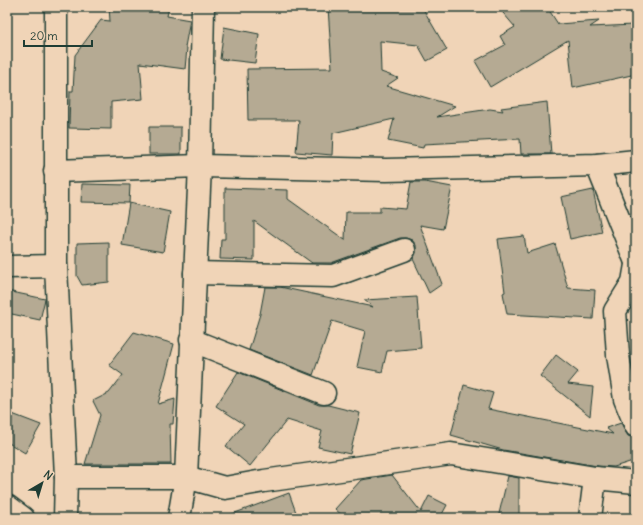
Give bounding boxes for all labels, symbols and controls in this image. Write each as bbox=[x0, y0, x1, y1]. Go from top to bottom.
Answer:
scale bar bbox=[24, 22, 92, 48]
text: 20 m bbox=[30, 28, 58, 43]
north arrow bbox=[22, 463, 62, 503]
text: N bbox=[41, 467, 55, 483]

